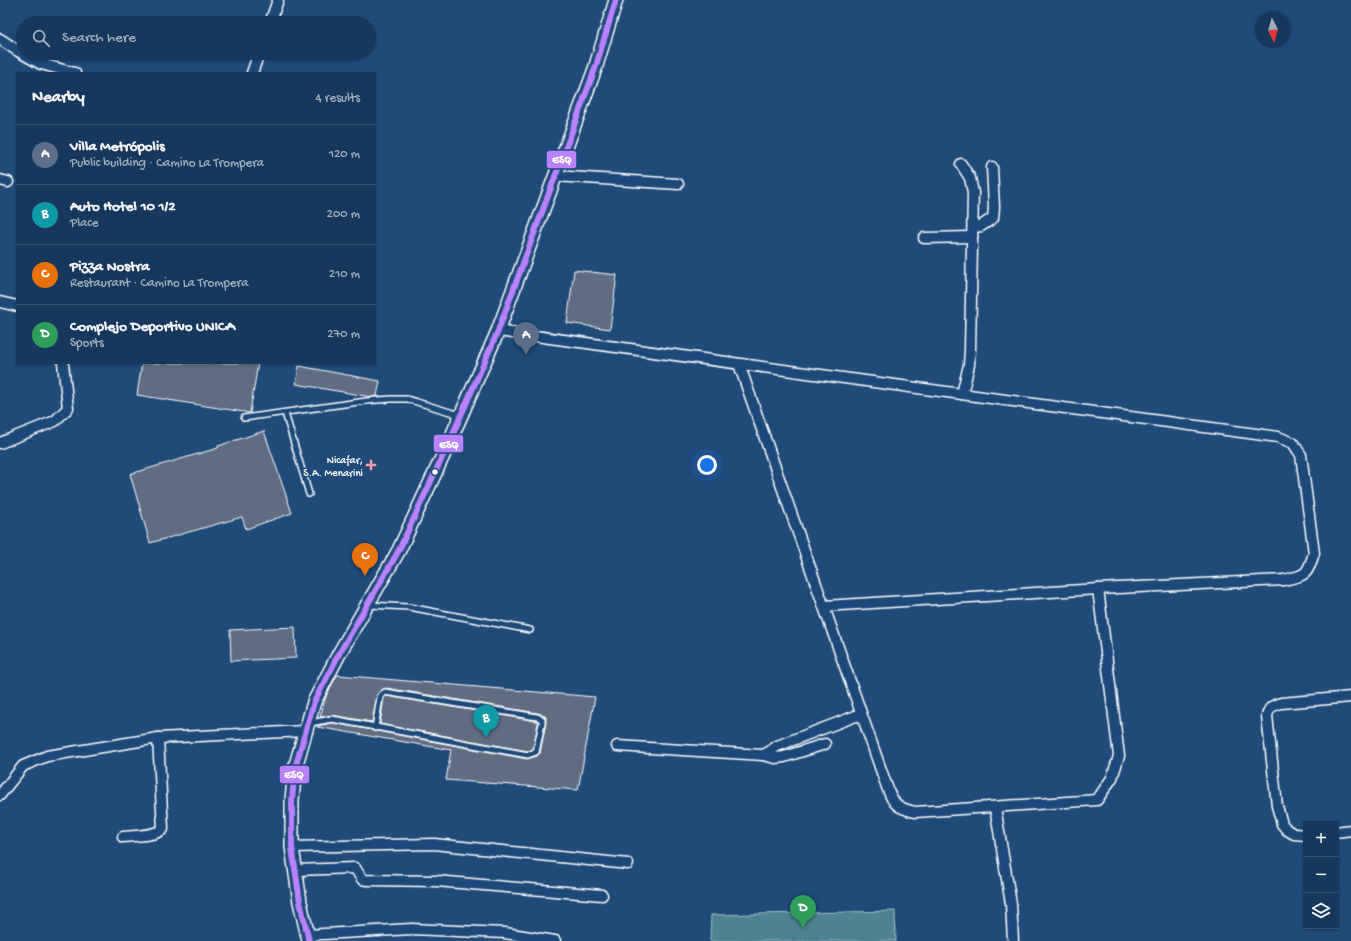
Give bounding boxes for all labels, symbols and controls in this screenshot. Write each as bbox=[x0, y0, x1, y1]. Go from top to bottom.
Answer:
north arrow bbox=[1255, 12, 1291, 48]
search box bbox=[16, 16, 376, 60]
icon: search bbox=[30, 27, 52, 49]
text: Search here bbox=[62, 29, 136, 47]
text: Nearby bbox=[32, 88, 85, 108]
text: 4 results bbox=[316, 91, 360, 106]
text: Villa Metrópolis bbox=[70, 138, 165, 156]
text: A bbox=[41, 147, 49, 162]
text: 120 m bbox=[329, 147, 360, 162]
line badge: ESQ bbox=[546, 150, 577, 169]
text: ESQ bbox=[551, 155, 572, 167]
text: Public building · Camino La Trompera bbox=[70, 156, 264, 171]
text: Auto Hotel 10 1/2 bbox=[70, 198, 176, 216]
text: B bbox=[42, 207, 48, 222]
text: 200 m bbox=[327, 207, 360, 222]
text: Place bbox=[70, 216, 98, 231]
text: Pizza Nostra bbox=[70, 258, 150, 276]
text: C bbox=[41, 267, 49, 282]
text: 210 m bbox=[329, 267, 360, 282]
text: Restaurant · Camino La Trompera bbox=[70, 276, 248, 291]
text: Complejo Deportivo UNICA bbox=[70, 318, 235, 336]
pin: A bbox=[513, 322, 539, 355]
text: D bbox=[41, 327, 49, 342]
text: 270 m bbox=[327, 327, 360, 342]
text: Sports bbox=[70, 336, 104, 351]
line badge: ESQ bbox=[433, 434, 464, 453]
text: ESQ bbox=[438, 440, 459, 452]
place label: Nicafar, S.A. Menarini bbox=[303, 454, 363, 480]
your location bbox=[697, 455, 717, 475]
marker: Nicafar, S.A. Menarini bbox=[366, 460, 376, 470]
unlabelled marker bbox=[430, 467, 440, 477]
pin: C bbox=[352, 543, 378, 576]
pin: B bbox=[473, 705, 499, 738]
line badge: ESQ bbox=[279, 765, 310, 784]
text: ESQ bbox=[283, 770, 304, 782]
map controls bbox=[1303, 821, 1339, 929]
button: + bbox=[1303, 821, 1339, 857]
button: − bbox=[1303, 857, 1339, 893]
button: layers bbox=[1303, 893, 1339, 929]
pin: D bbox=[790, 895, 816, 928]

